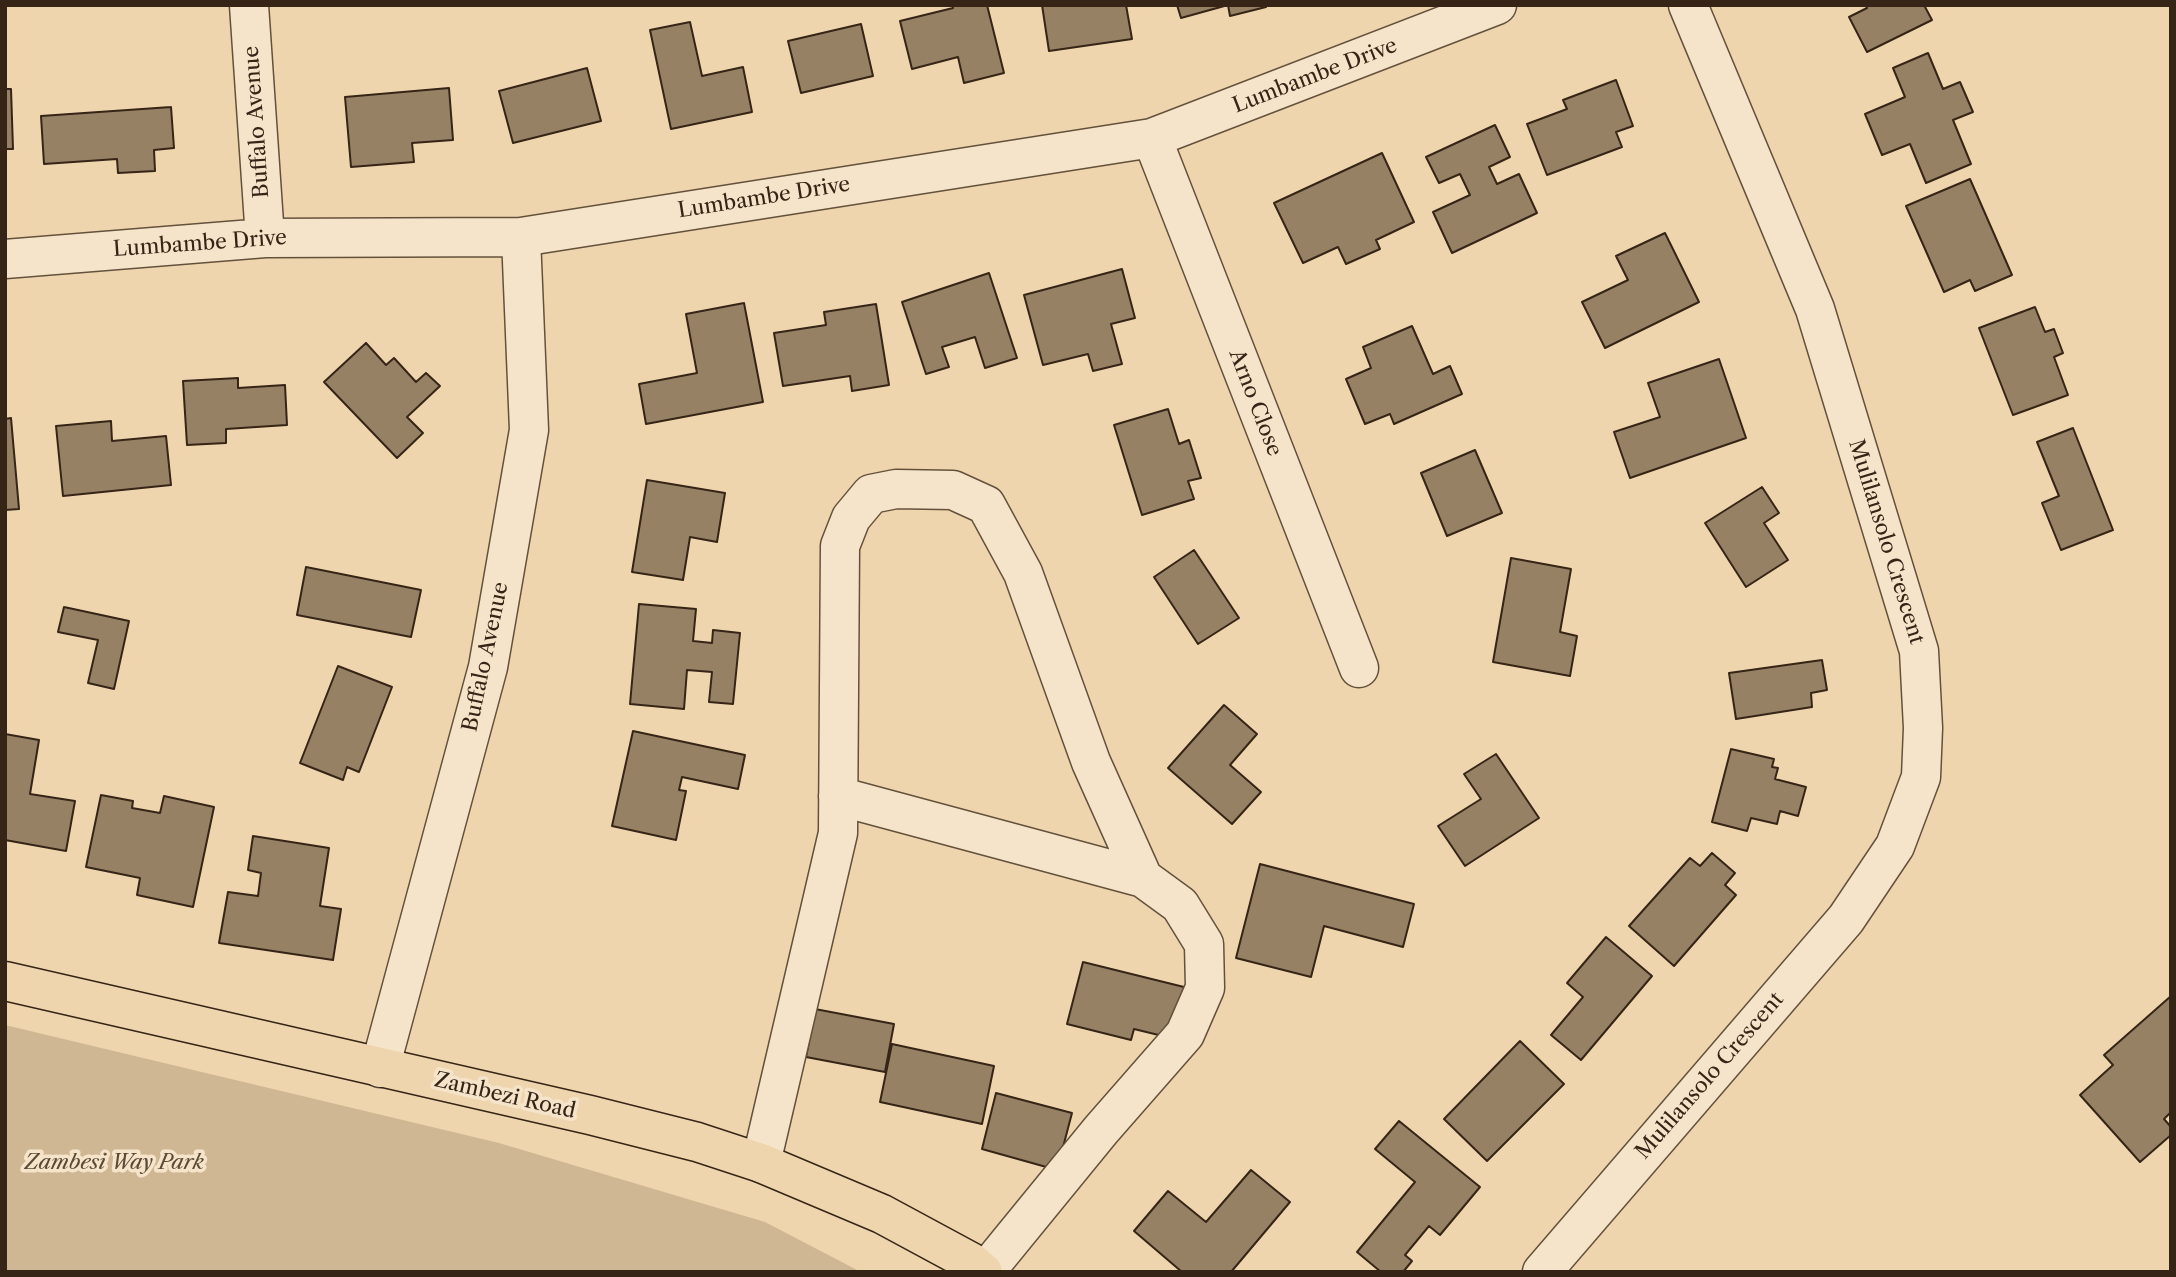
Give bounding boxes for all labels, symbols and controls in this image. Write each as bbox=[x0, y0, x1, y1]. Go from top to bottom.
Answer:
street label: Lumbambe Drive bbox=[1229, 33, 1401, 119]
street label: Buffalo Avenue bbox=[239, 45, 275, 199]
street label: Lumbambe Drive bbox=[676, 172, 852, 224]
street label: Lumbambe Drive bbox=[112, 225, 288, 263]
street label: Arno Close bbox=[1223, 346, 1287, 460]
street label: Mulilansolo Crescent bbox=[1843, 437, 1929, 647]
street label: Buffalo Avenue bbox=[458, 580, 514, 734]
street label: Mulilansolo Crescent bbox=[1631, 987, 1789, 1165]
street label: Zambezi Road bbox=[432, 1068, 578, 1124]
park label: Zambesi Way Park bbox=[24, 1150, 204, 1176]

